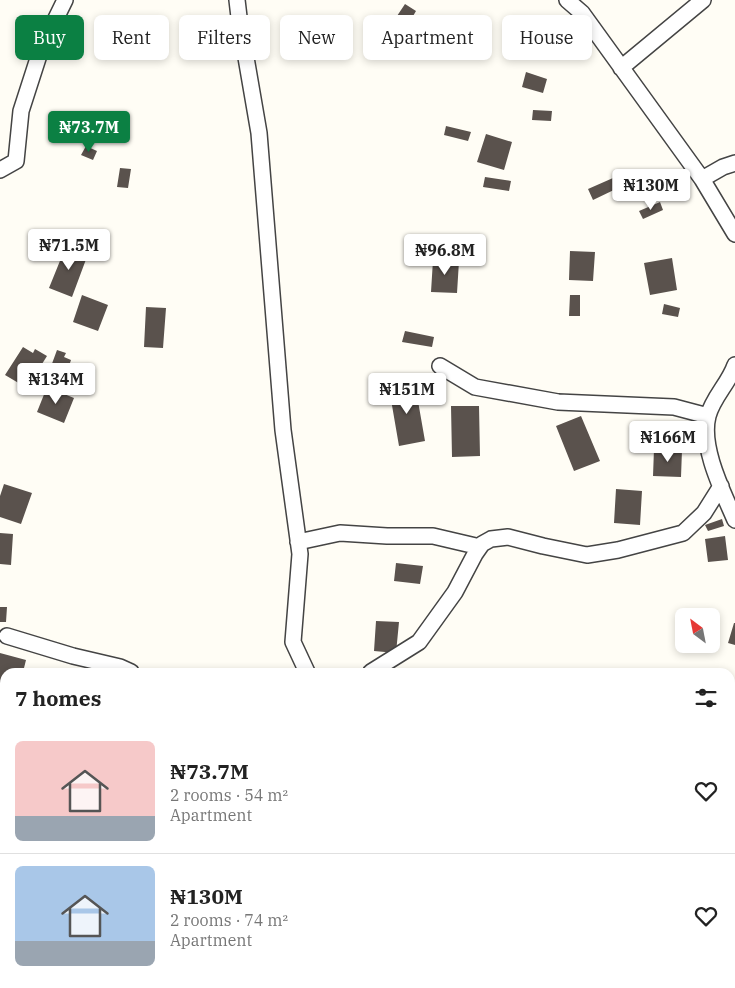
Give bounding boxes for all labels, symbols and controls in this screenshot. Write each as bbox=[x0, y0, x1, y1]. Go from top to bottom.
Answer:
chip: Buy bbox=[15, 15, 84, 60]
chip: Rent bbox=[94, 15, 169, 60]
chip: Filters bbox=[179, 15, 270, 60]
chip: New bbox=[280, 15, 353, 60]
chip: Apartment bbox=[363, 15, 492, 60]
chip: House bbox=[502, 15, 592, 60]
pin: ₦73.7M bbox=[48, 110, 130, 153]
text: ₦73.7M bbox=[59, 117, 119, 137]
pin: ₦130M bbox=[616, 168, 686, 211]
text: ₦130M bbox=[623, 175, 679, 195]
pin: ₦71.5M bbox=[28, 228, 110, 271]
pin: ₦96.8M bbox=[404, 234, 486, 276]
text: ₦71.5M bbox=[39, 235, 99, 255]
text: ₦96.8M bbox=[415, 240, 475, 260]
pin: ₦134M bbox=[21, 362, 91, 405]
text: ₦134M bbox=[28, 369, 84, 389]
pin: ₦151M bbox=[372, 372, 442, 415]
text: ₦151M bbox=[379, 379, 435, 399]
pin: ₦166M bbox=[633, 420, 703, 463]
text: ₦166M bbox=[640, 427, 696, 447]
north arrow bbox=[675, 608, 720, 652]
map controls bbox=[675, 608, 720, 653]
text: 7 homes bbox=[15, 684, 101, 712]
icon: filters bbox=[692, 684, 720, 712]
text: ₦73.7M bbox=[170, 757, 249, 785]
icon: home bbox=[55, 761, 115, 821]
icon: heart bbox=[692, 777, 720, 805]
text: 2 rooms · 54 m² bbox=[170, 785, 288, 805]
text: Apartment bbox=[170, 805, 252, 825]
text: ₦130M bbox=[170, 882, 243, 910]
icon: home bbox=[55, 886, 115, 946]
icon: heart bbox=[692, 902, 720, 930]
text: 2 rooms · 74 m² bbox=[170, 910, 288, 930]
text: Apartment bbox=[170, 930, 252, 950]

